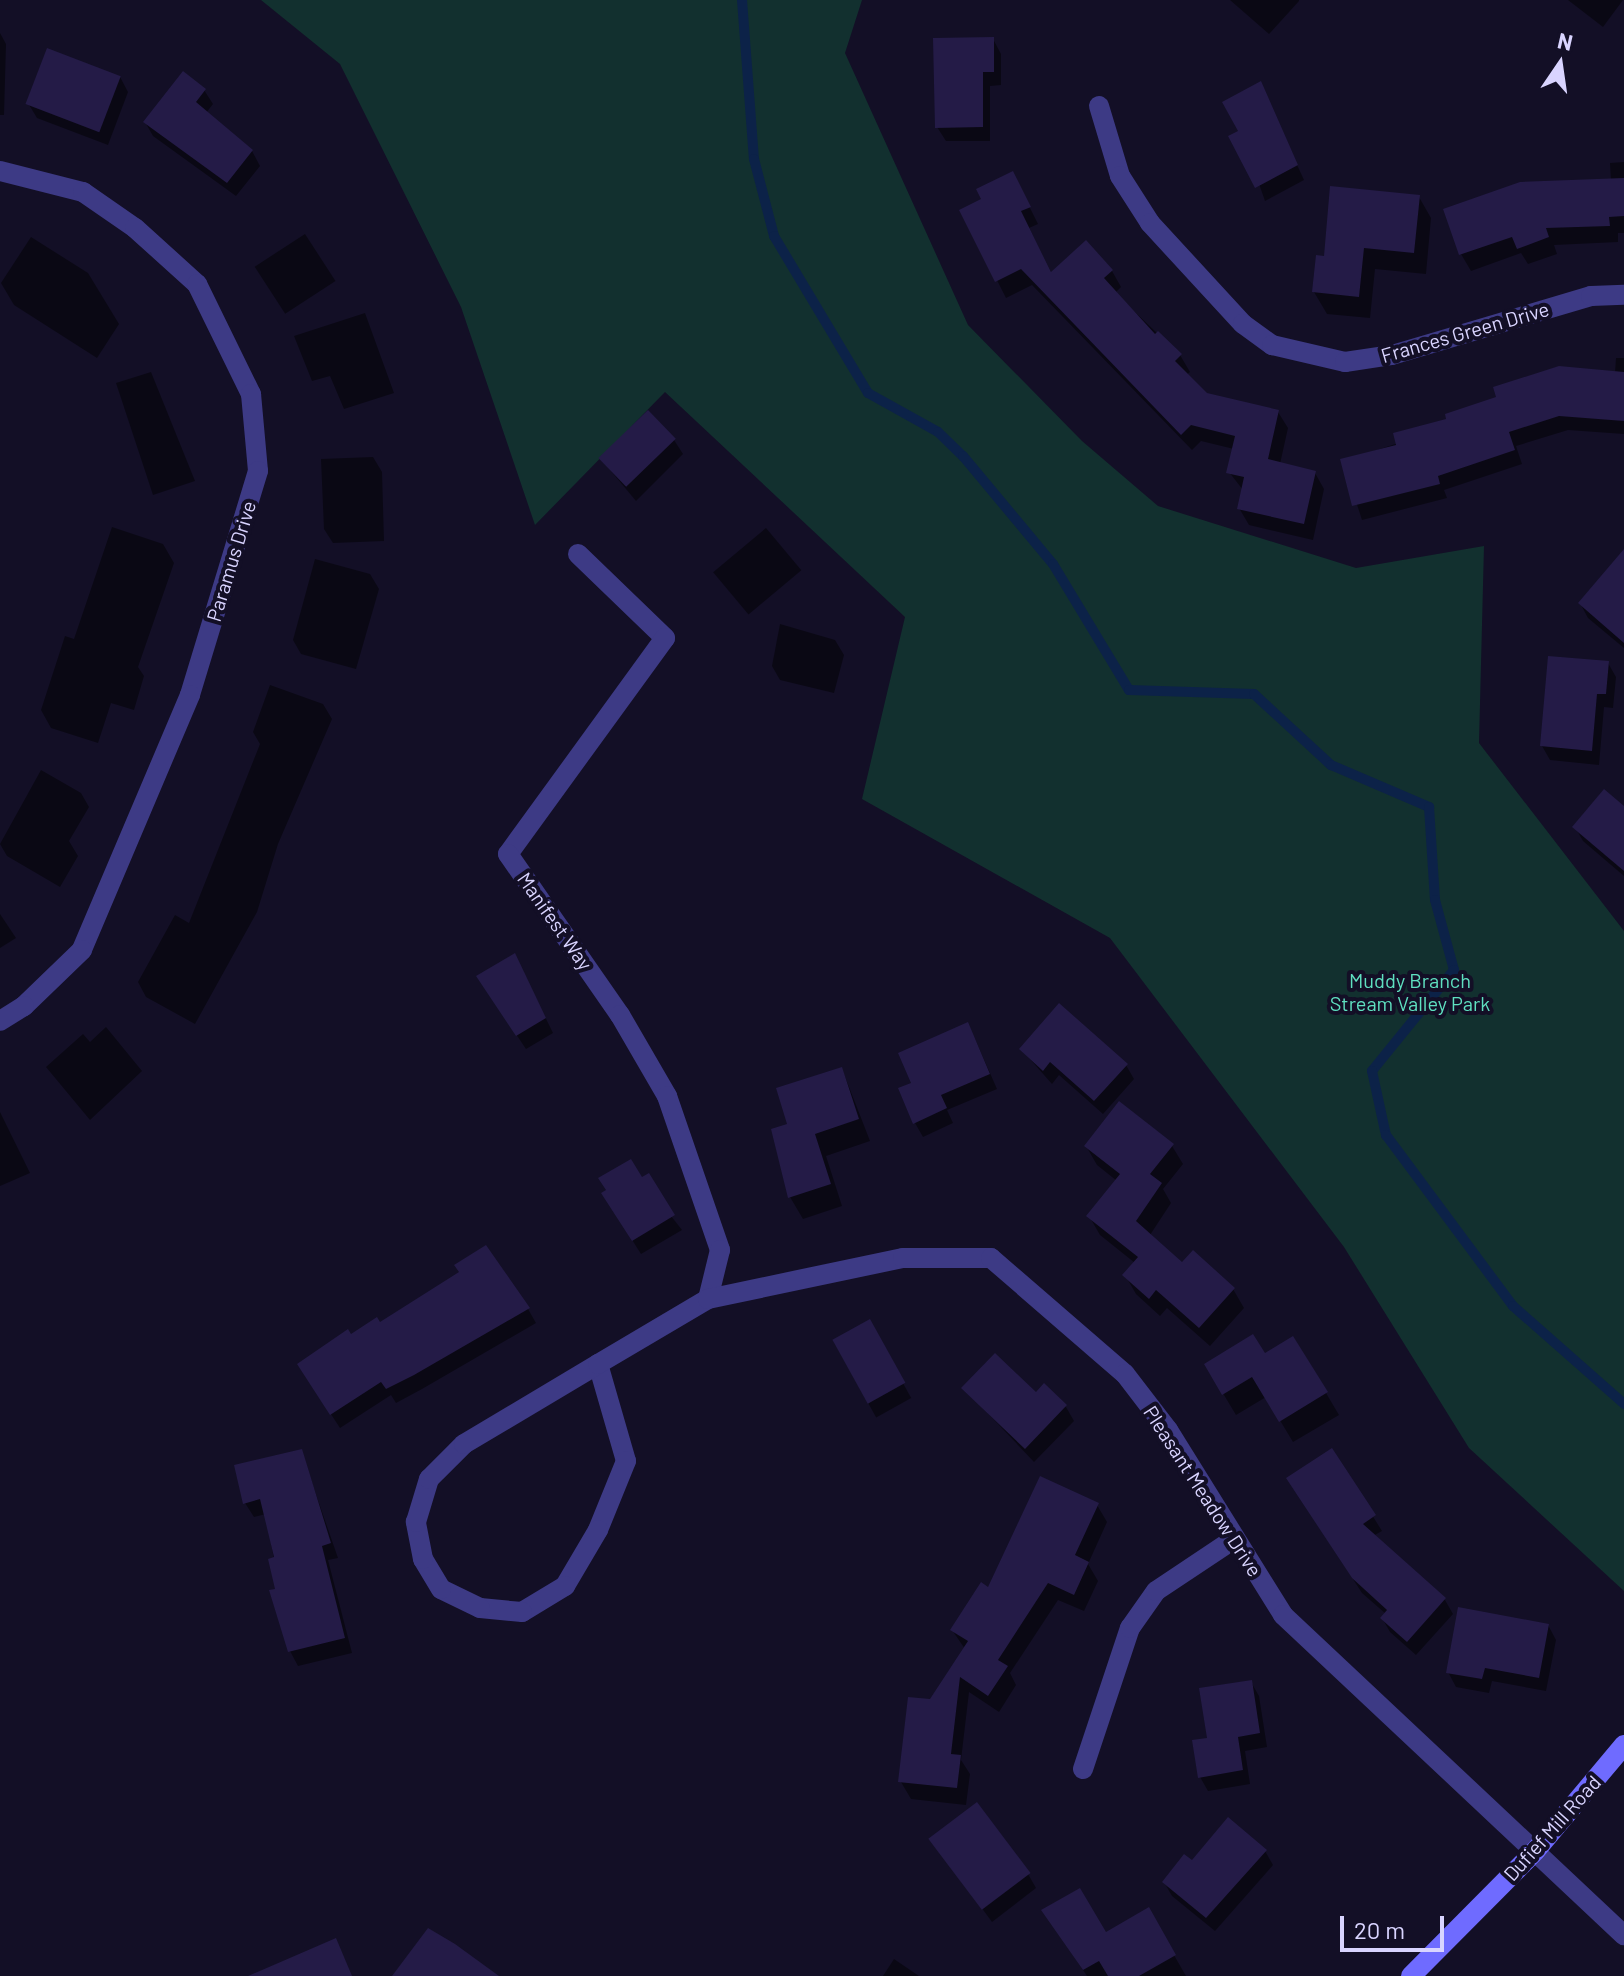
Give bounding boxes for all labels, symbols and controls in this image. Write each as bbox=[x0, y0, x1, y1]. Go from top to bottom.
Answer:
north arrow bbox=[1520, 24, 1600, 104]
text: N bbox=[1555, 26, 1575, 55]
street label: Frances Green Drive bbox=[1378, 297, 1552, 367]
street label: Paramus Drive bbox=[201, 498, 261, 624]
street label: Manifest Way bbox=[513, 867, 597, 975]
park label: Muddy Branch Stream Valley Park bbox=[1330, 969, 1490, 1016]
street label: Pleasant Meadow Drive bbox=[1139, 1401, 1267, 1581]
street label: Dufief Mill Road bbox=[1498, 1770, 1606, 1886]
scale bar bbox=[1344, 1900, 1448, 1950]
text: 20 m bbox=[1354, 1915, 1405, 1944]

